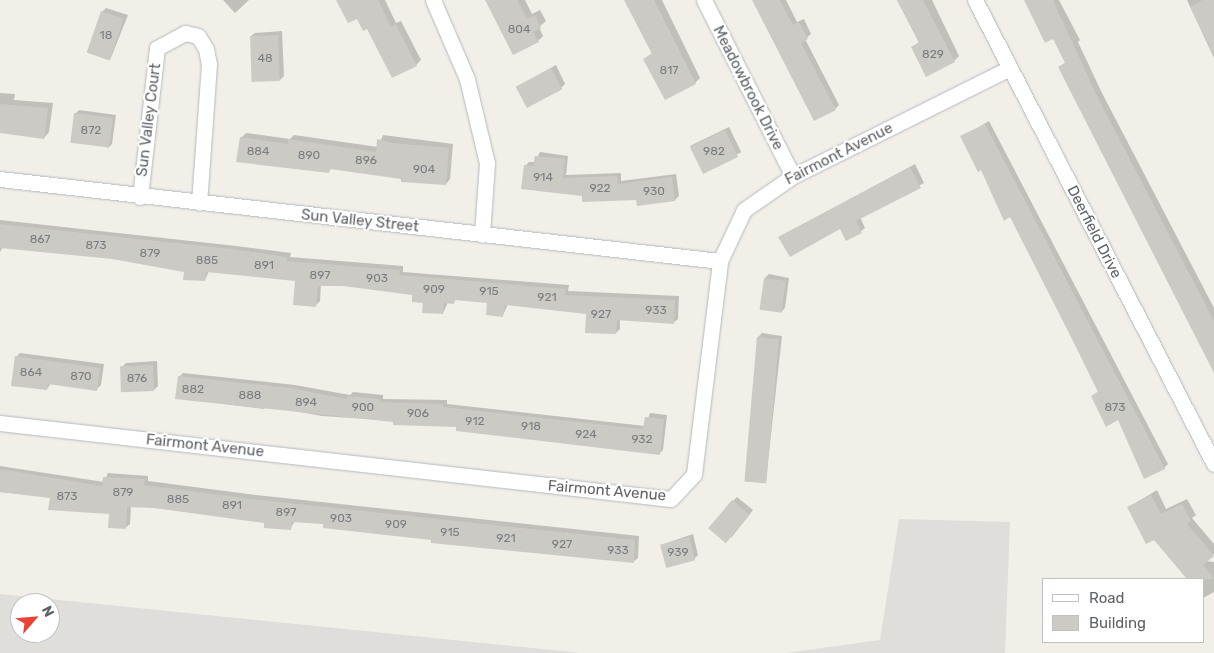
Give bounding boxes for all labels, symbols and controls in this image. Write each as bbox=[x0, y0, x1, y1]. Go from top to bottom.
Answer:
house number: 804 bbox=[508, 23, 530, 37]
street label: Meadowbrook Drive bbox=[709, 23, 787, 153]
house number: 18 bbox=[100, 29, 112, 43]
house number: 829 bbox=[922, 48, 944, 62]
house number: 48 bbox=[257, 52, 273, 66]
street label: Sun Valley Court bbox=[133, 62, 165, 178]
house number: 817 bbox=[660, 64, 678, 78]
street label: Fairmont Avenue bbox=[782, 119, 896, 189]
house number: 872 bbox=[81, 124, 101, 138]
house number: 884 bbox=[247, 145, 269, 159]
house number: 982 bbox=[703, 145, 725, 159]
house number: 890 bbox=[298, 149, 320, 163]
house number: 896 bbox=[355, 154, 377, 168]
house number: 904 bbox=[413, 163, 435, 177]
house number: 914 bbox=[533, 171, 553, 185]
house number: 922 bbox=[589, 182, 611, 196]
street label: Deerfield Drive bbox=[1063, 183, 1125, 281]
house number: 930 bbox=[643, 185, 665, 199]
street label: Sun Valley Street bbox=[300, 206, 420, 236]
house number: 867 bbox=[30, 233, 50, 247]
house number: 873 bbox=[86, 239, 106, 253]
house number: 879 bbox=[140, 247, 160, 261]
house number: 885 bbox=[196, 254, 218, 268]
house number: 891 bbox=[254, 259, 274, 273]
house number: 897 bbox=[310, 269, 330, 283]
house number: 903 bbox=[366, 272, 388, 286]
house number: 909 bbox=[423, 283, 445, 297]
house number: 915 bbox=[479, 285, 499, 299]
house number: 921 bbox=[537, 291, 557, 305]
house number: 933 bbox=[645, 304, 667, 318]
house number: 927 bbox=[591, 308, 611, 322]
house number: 864 bbox=[20, 366, 42, 380]
house number: 870 bbox=[70, 370, 92, 384]
house number: 876 bbox=[127, 372, 147, 386]
house number: 882 bbox=[182, 383, 204, 397]
house number: 888 bbox=[239, 389, 261, 403]
house number: 894 bbox=[295, 396, 317, 410]
house number: 900 bbox=[352, 401, 374, 415]
house number: 873 bbox=[1105, 401, 1125, 415]
house number: 906 bbox=[407, 407, 429, 421]
house number: 912 bbox=[465, 415, 485, 429]
house number: 918 bbox=[521, 420, 541, 434]
house number: 924 bbox=[575, 428, 597, 442]
street label: Fairmont Avenue bbox=[145, 431, 265, 461]
house number: 932 bbox=[631, 433, 653, 447]
street label: Fairmont Avenue bbox=[547, 477, 667, 505]
house number: 879 bbox=[113, 486, 133, 500]
house number: 873 bbox=[57, 490, 77, 504]
house number: 885 bbox=[167, 493, 189, 507]
house number: 891 bbox=[222, 499, 242, 513]
house number: 897 bbox=[276, 506, 296, 520]
house number: 903 bbox=[330, 512, 352, 526]
house number: 909 bbox=[385, 518, 407, 532]
house number: 915 bbox=[440, 526, 460, 540]
house number: 921 bbox=[496, 532, 516, 546]
house number: 927 bbox=[552, 538, 572, 552]
house number: 933 bbox=[607, 544, 629, 558]
house number: 939 bbox=[667, 546, 689, 560]
legend bbox=[1042, 578, 1204, 643]
text: Road bbox=[1089, 589, 1125, 607]
north arrow bbox=[10, 593, 60, 643]
text: N bbox=[38, 603, 58, 620]
text: Building bbox=[1089, 614, 1146, 632]

